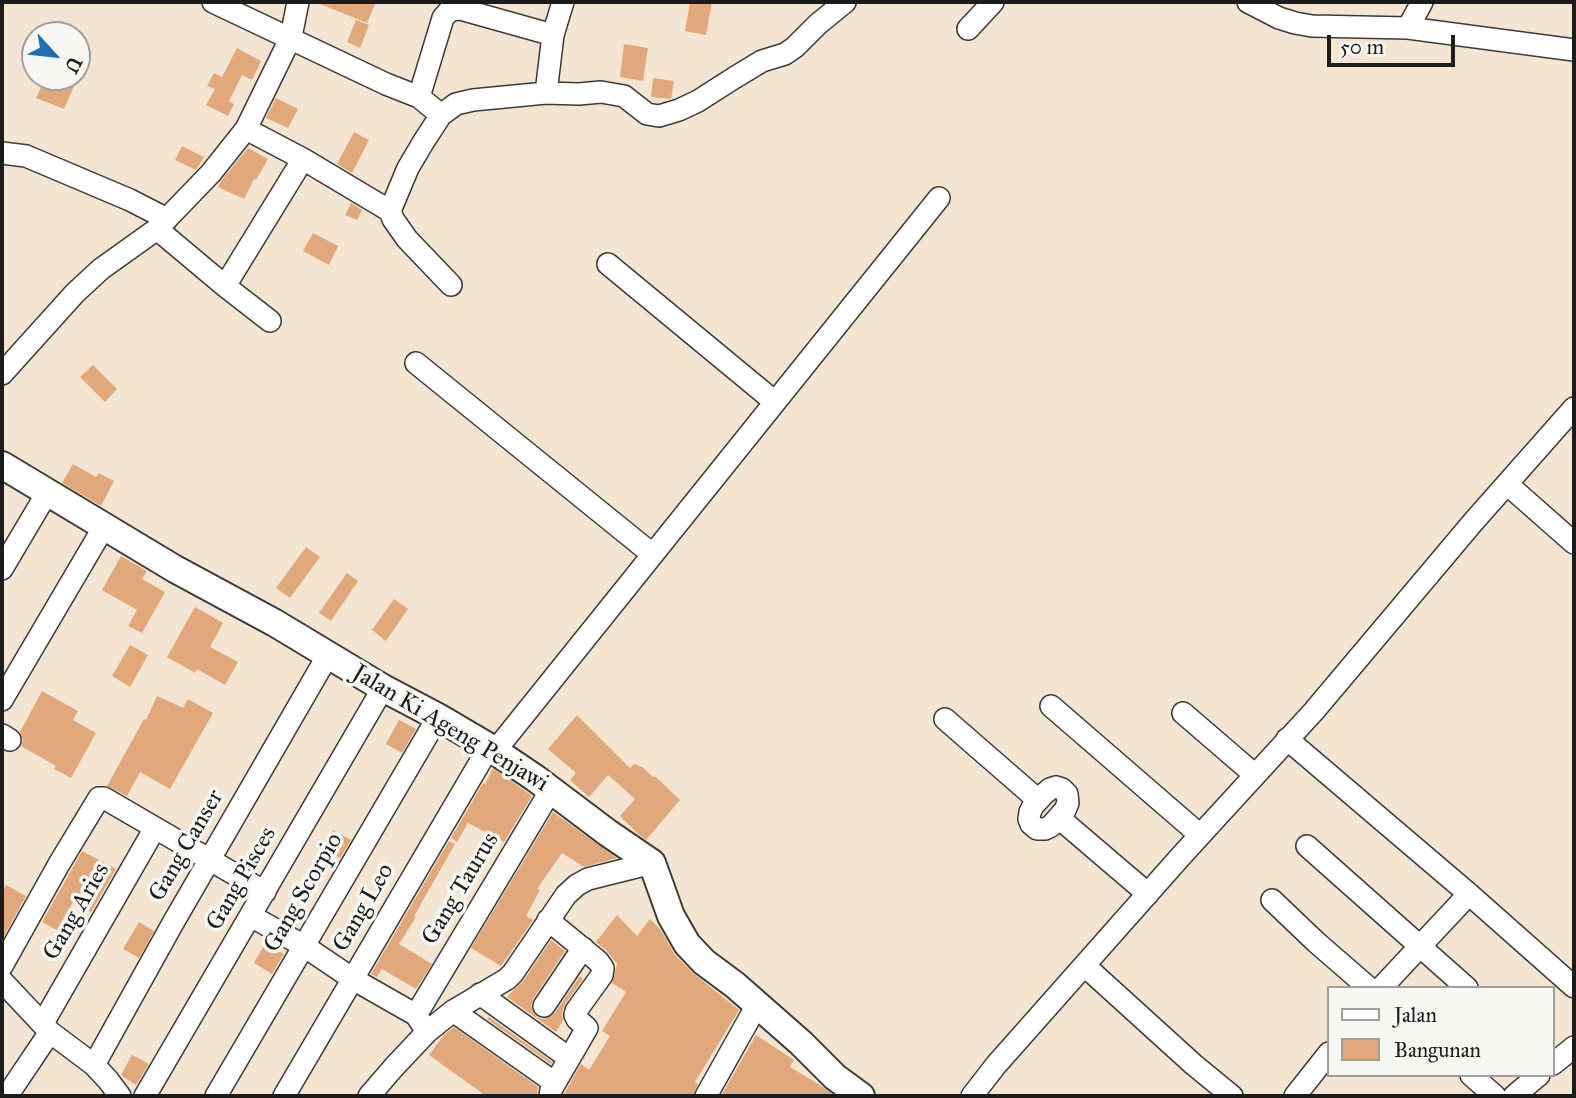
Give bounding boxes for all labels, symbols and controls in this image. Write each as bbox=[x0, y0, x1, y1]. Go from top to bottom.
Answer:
north arrow bbox=[21, 21, 91, 91]
scale bar bbox=[1331, 21, 1459, 65]
text: 50 m bbox=[1340, 34, 1384, 60]
text: U bbox=[60, 53, 87, 77]
street label: Jalan Ki Ageng Penjawi bbox=[347, 659, 553, 799]
street label: Gang Canser bbox=[143, 785, 231, 907]
street label: Gang Pisces bbox=[201, 822, 283, 936]
street label: Gang Scorpio bbox=[258, 828, 350, 958]
street label: Gang Taurus bbox=[416, 828, 506, 950]
street label: Gang Aries bbox=[38, 858, 116, 966]
street label: Gang Leo bbox=[327, 859, 401, 957]
legend bbox=[1328, 986, 1555, 1077]
text: Jalan bbox=[1394, 1002, 1437, 1028]
text: Bangunan bbox=[1394, 1037, 1481, 1063]

